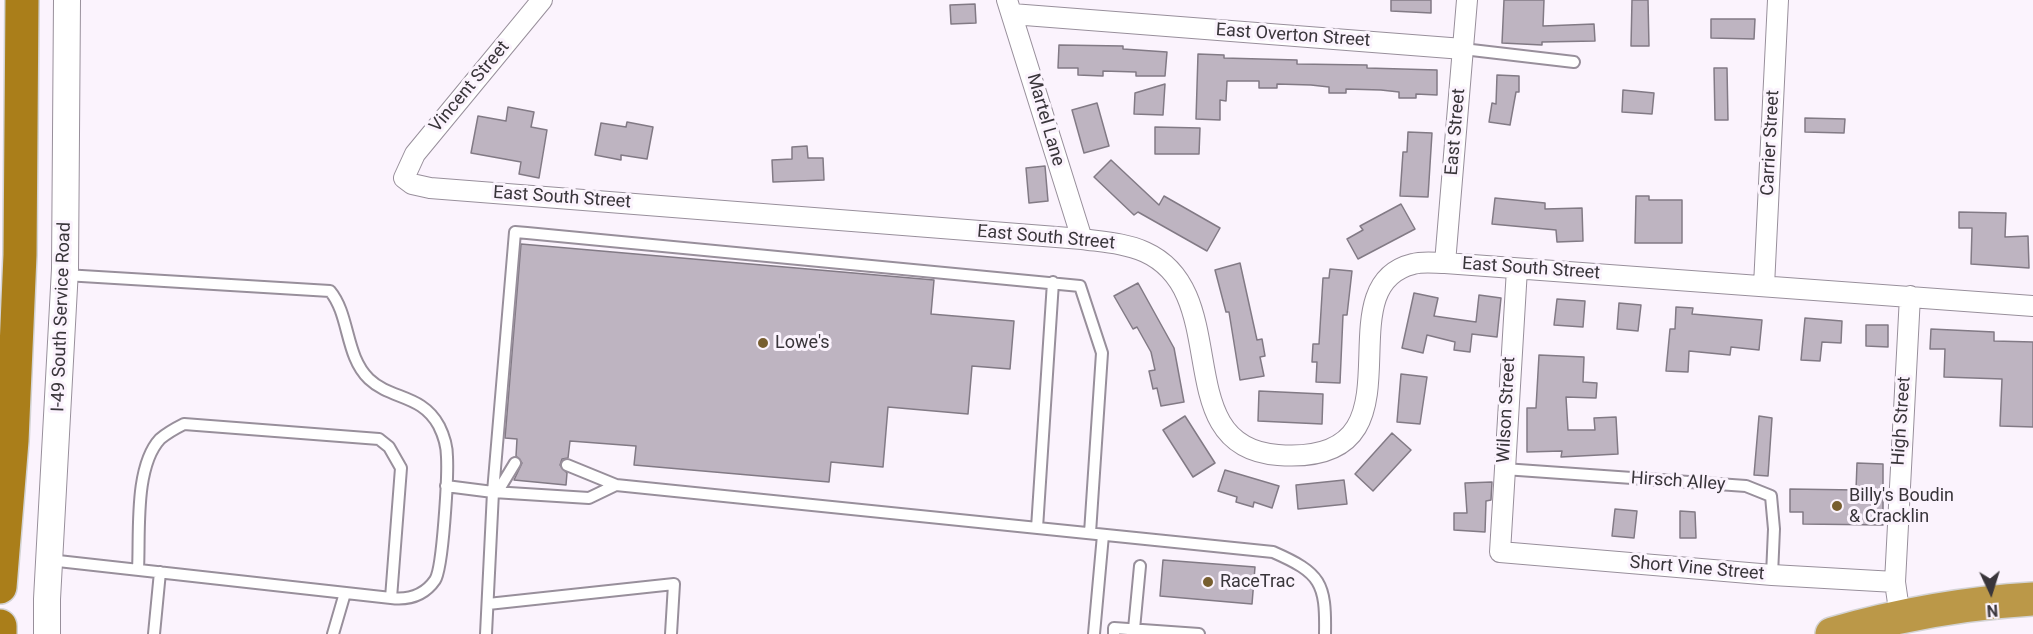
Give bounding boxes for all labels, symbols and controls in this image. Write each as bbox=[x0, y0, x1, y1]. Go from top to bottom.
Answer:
street label: East Overton Street bbox=[1215, 20, 1371, 52]
street label: Vincent Street bbox=[426, 37, 514, 137]
street label: Martel Lane bbox=[1021, 71, 1069, 169]
street label: East Street bbox=[1441, 88, 1471, 176]
street label: Carrier Street bbox=[1757, 90, 1785, 196]
street label: East South Street bbox=[492, 182, 632, 214]
street label: East South Street bbox=[976, 221, 1116, 255]
street label: I-49 South Service Road bbox=[48, 222, 76, 412]
street label: East South Street bbox=[1461, 253, 1601, 285]
place label: Lowe's bbox=[775, 332, 830, 354]
marker: Lowe's bbox=[756, 336, 770, 350]
street label: Wilson Street bbox=[1493, 356, 1521, 464]
street label: High Street bbox=[1888, 376, 1916, 466]
street label: Hirsch Alley bbox=[1630, 468, 1726, 496]
place label: Billy's Boudin & Cracklin bbox=[1849, 485, 1954, 528]
marker: Billy's Boudin & Cracklin bbox=[1830, 499, 1844, 513]
street label: Short Vine Street bbox=[1629, 552, 1765, 586]
north arrow bbox=[1961, 562, 2021, 622]
place label: RaceTrac bbox=[1220, 571, 1295, 593]
marker: RaceTrac bbox=[1201, 575, 1215, 589]
text: N bbox=[1986, 601, 1999, 620]

